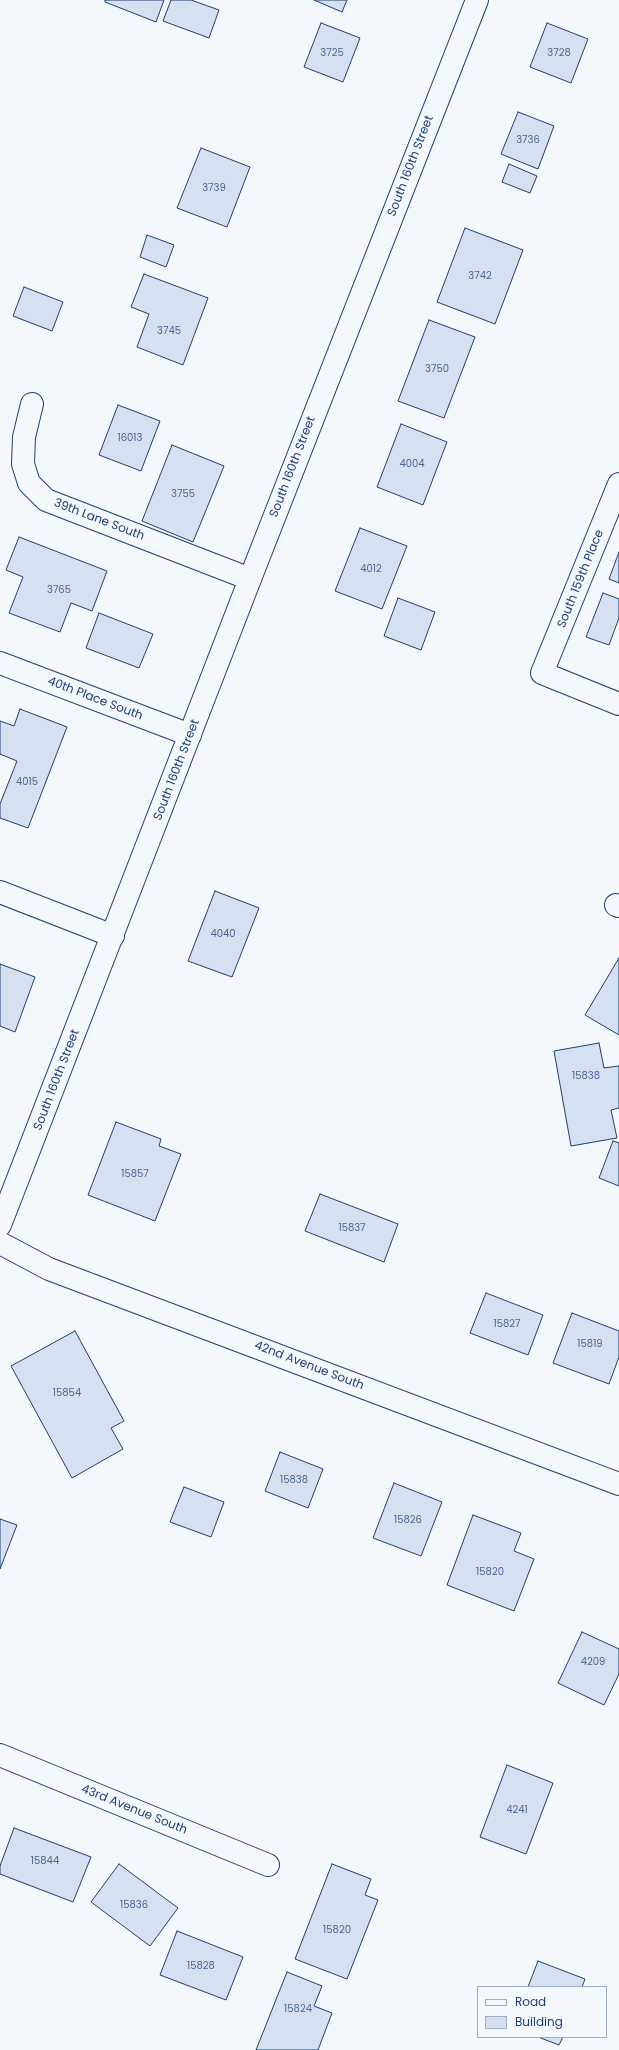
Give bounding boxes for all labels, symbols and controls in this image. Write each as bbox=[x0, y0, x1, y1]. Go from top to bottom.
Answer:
house number: 3725 bbox=[320, 47, 344, 59]
house number: 3728 bbox=[547, 47, 571, 59]
street label: South 160th Street bbox=[385, 113, 437, 219]
house number: 3736 bbox=[516, 134, 540, 146]
house number: 3739 bbox=[202, 182, 226, 194]
house number: 3742 bbox=[468, 270, 492, 282]
house number: 3745 bbox=[157, 325, 181, 337]
house number: 3750 bbox=[425, 363, 449, 375]
street label: South 160th Street bbox=[267, 414, 319, 520]
house number: 16013 bbox=[118, 432, 142, 444]
house number: 4004 bbox=[399, 458, 425, 470]
house number: 3755 bbox=[171, 488, 195, 500]
street label: 39th Lane South bbox=[52, 496, 146, 544]
street label: South 159th Place bbox=[555, 528, 607, 630]
house number: 4012 bbox=[360, 563, 382, 575]
house number: 3765 bbox=[47, 584, 71, 596]
street label: 40th Place South bbox=[45, 674, 145, 724]
street label: South 160th Street bbox=[151, 717, 203, 823]
house number: 4015 bbox=[16, 776, 38, 788]
house number: 4040 bbox=[210, 928, 236, 940]
street label: South 160th Street bbox=[31, 1027, 83, 1133]
house number: 15838 bbox=[572, 1070, 600, 1082]
house number: 15857 bbox=[121, 1168, 149, 1180]
house number: 15837 bbox=[338, 1222, 366, 1234]
house number: 15827 bbox=[494, 1318, 520, 1330]
street label: 42nd Avenue South bbox=[252, 1338, 366, 1394]
house number: 15819 bbox=[577, 1338, 603, 1350]
house number: 15854 bbox=[53, 1387, 81, 1399]
house number: 15838 bbox=[280, 1474, 308, 1486]
house number: 15826 bbox=[394, 1514, 422, 1526]
house number: 15820 bbox=[476, 1566, 504, 1578]
house number: 4209 bbox=[581, 1656, 605, 1668]
street label: 43rd Avenue South bbox=[79, 1782, 189, 1838]
house number: 4241 bbox=[506, 1804, 528, 1816]
house number: 15844 bbox=[31, 1855, 59, 1867]
house number: 15836 bbox=[120, 1899, 148, 1911]
house number: 15820 bbox=[323, 1924, 351, 1936]
house number: 15828 bbox=[187, 1960, 215, 1972]
legend bbox=[477, 1986, 607, 2038]
text: Road bbox=[515, 1993, 546, 2010]
house number: 15824 bbox=[284, 2003, 312, 2015]
text: Building bbox=[515, 2013, 563, 2030]

